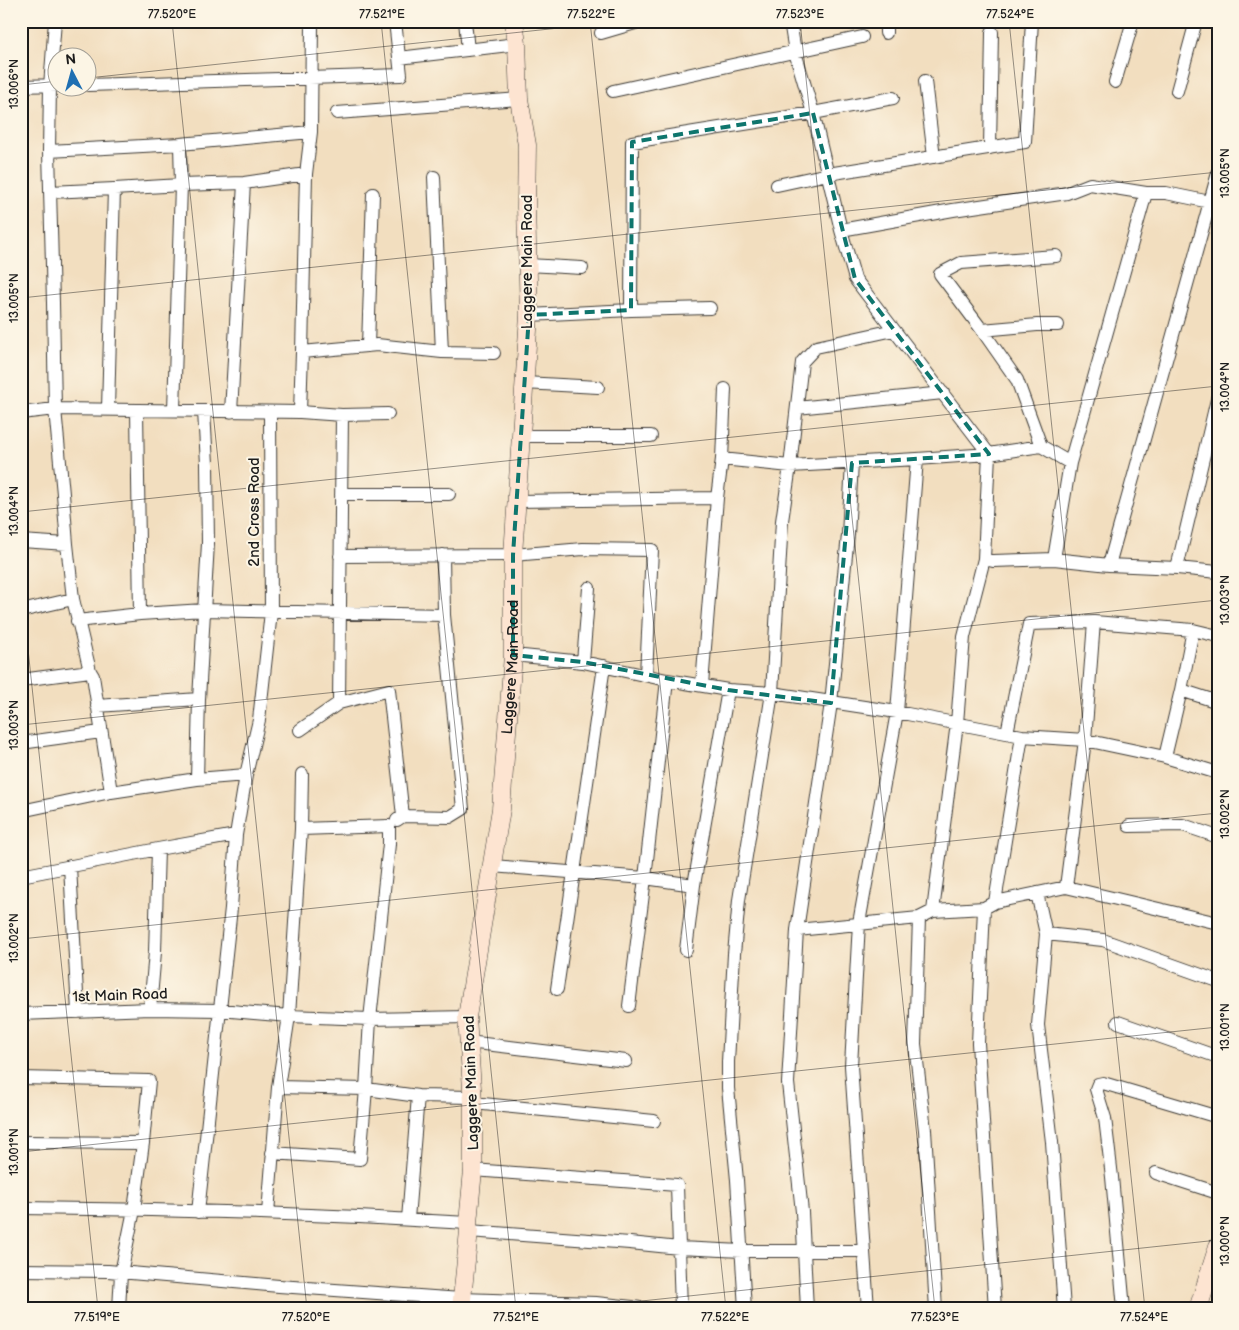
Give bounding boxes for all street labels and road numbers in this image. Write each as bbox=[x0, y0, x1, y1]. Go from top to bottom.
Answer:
street label: Laggere Main Road bbox=[518, 195, 537, 329]
street label: 2nd Cross Road bbox=[245, 457, 264, 567]
street label: Laggere Main Road bbox=[498, 600, 523, 735]
street label: 1st Main Road bbox=[72, 984, 168, 1007]
street label: Laggere Main Road bbox=[460, 1015, 483, 1151]

